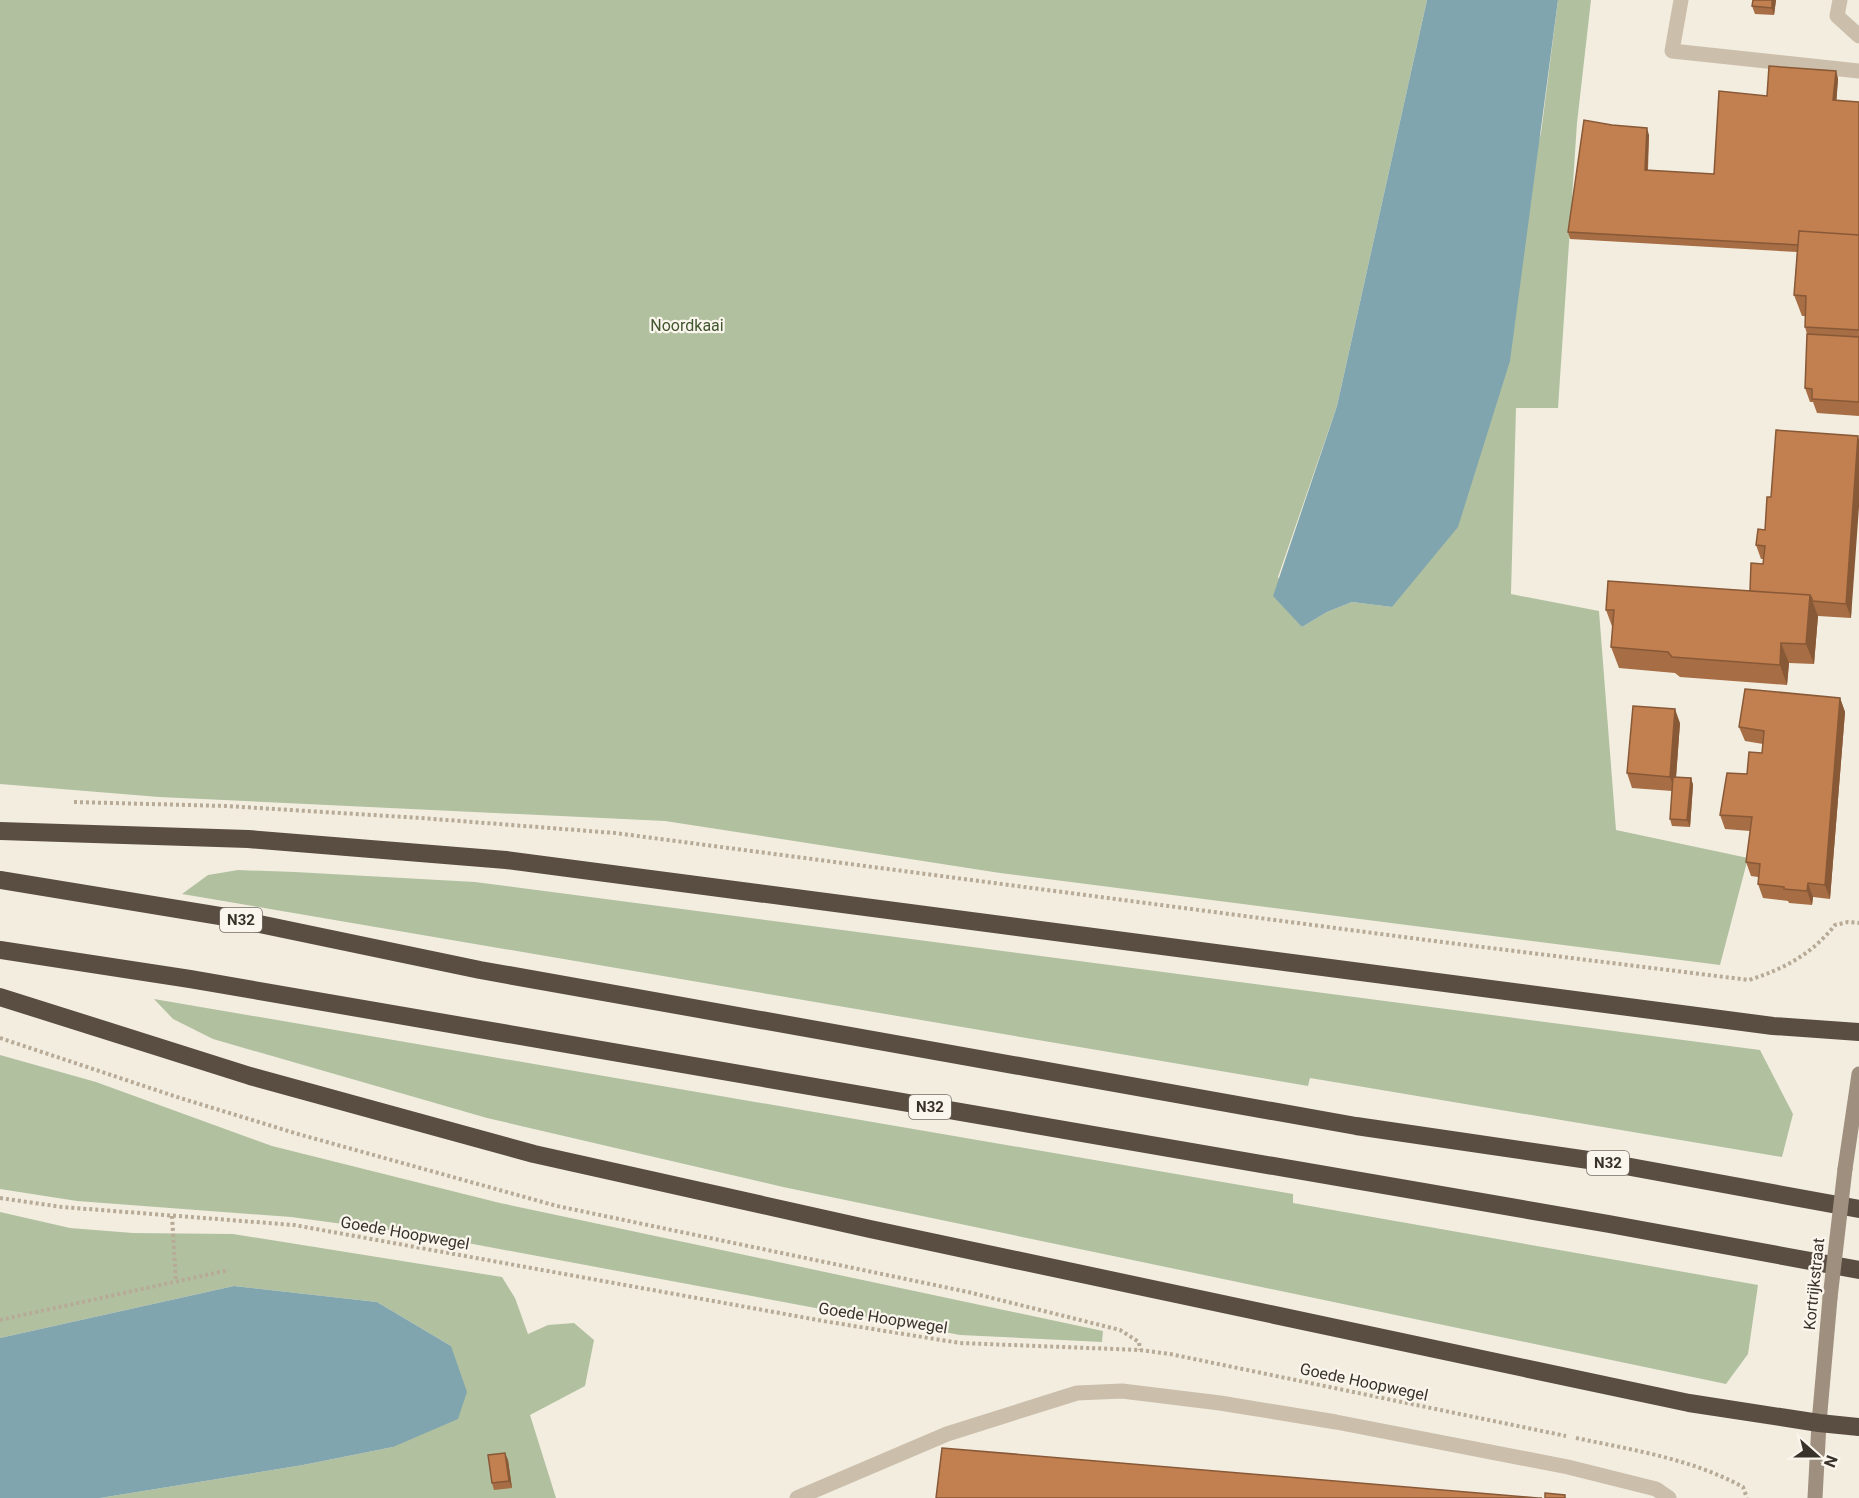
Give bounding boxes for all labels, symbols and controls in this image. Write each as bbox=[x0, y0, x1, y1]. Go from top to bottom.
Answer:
park label: Noordkaai bbox=[650, 316, 724, 335]
road number: N32 bbox=[220, 908, 262, 932]
road number: N32 bbox=[909, 1095, 951, 1119]
road number: N32 bbox=[1587, 1151, 1629, 1175]
street label: Goede Hoopwegel bbox=[339, 1212, 471, 1254]
street label: Kortrijkstraat bbox=[1800, 1237, 1828, 1331]
street label: Goede Hoopwegel bbox=[817, 1298, 949, 1338]
street label: Goede Hoopwegel bbox=[1298, 1359, 1430, 1405]
north arrow bbox=[1787, 1426, 1847, 1486]
text: N bbox=[1820, 1453, 1841, 1470]

